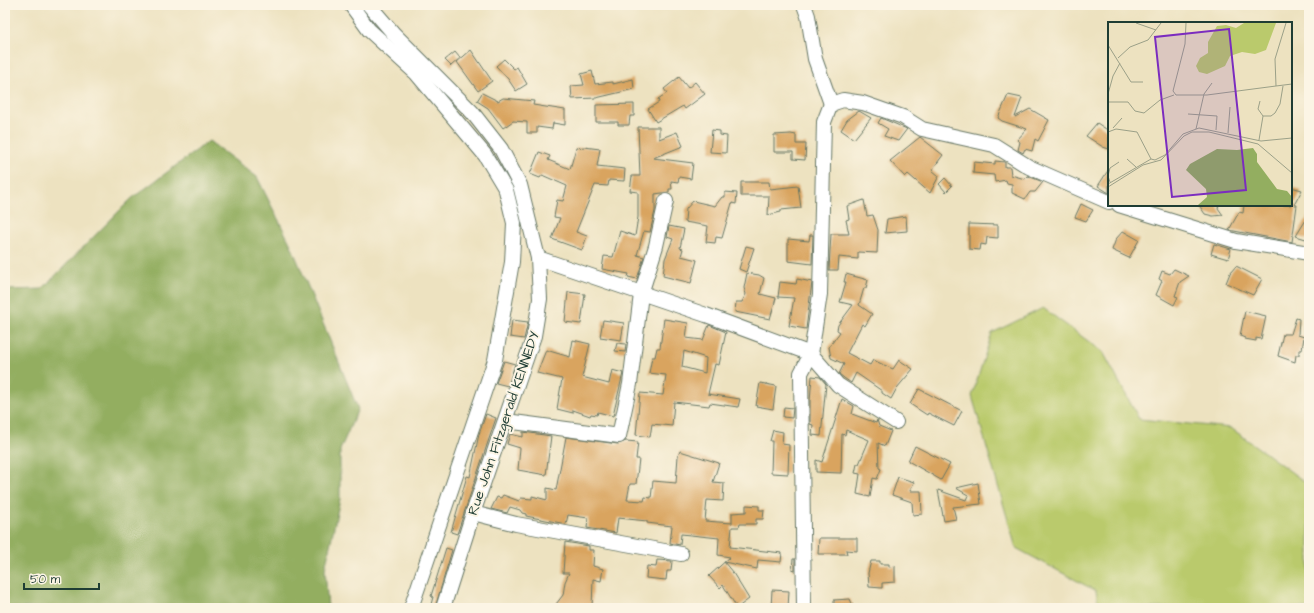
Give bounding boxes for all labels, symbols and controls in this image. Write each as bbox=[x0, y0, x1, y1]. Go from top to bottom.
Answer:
inset map bbox=[1108, 22, 1292, 206]
street label: Rue John Fitzgerald KENNEDY bbox=[463, 328, 545, 518]
scale bar bbox=[24, 565, 99, 591]
text: 50 m bbox=[30, 571, 61, 588]

